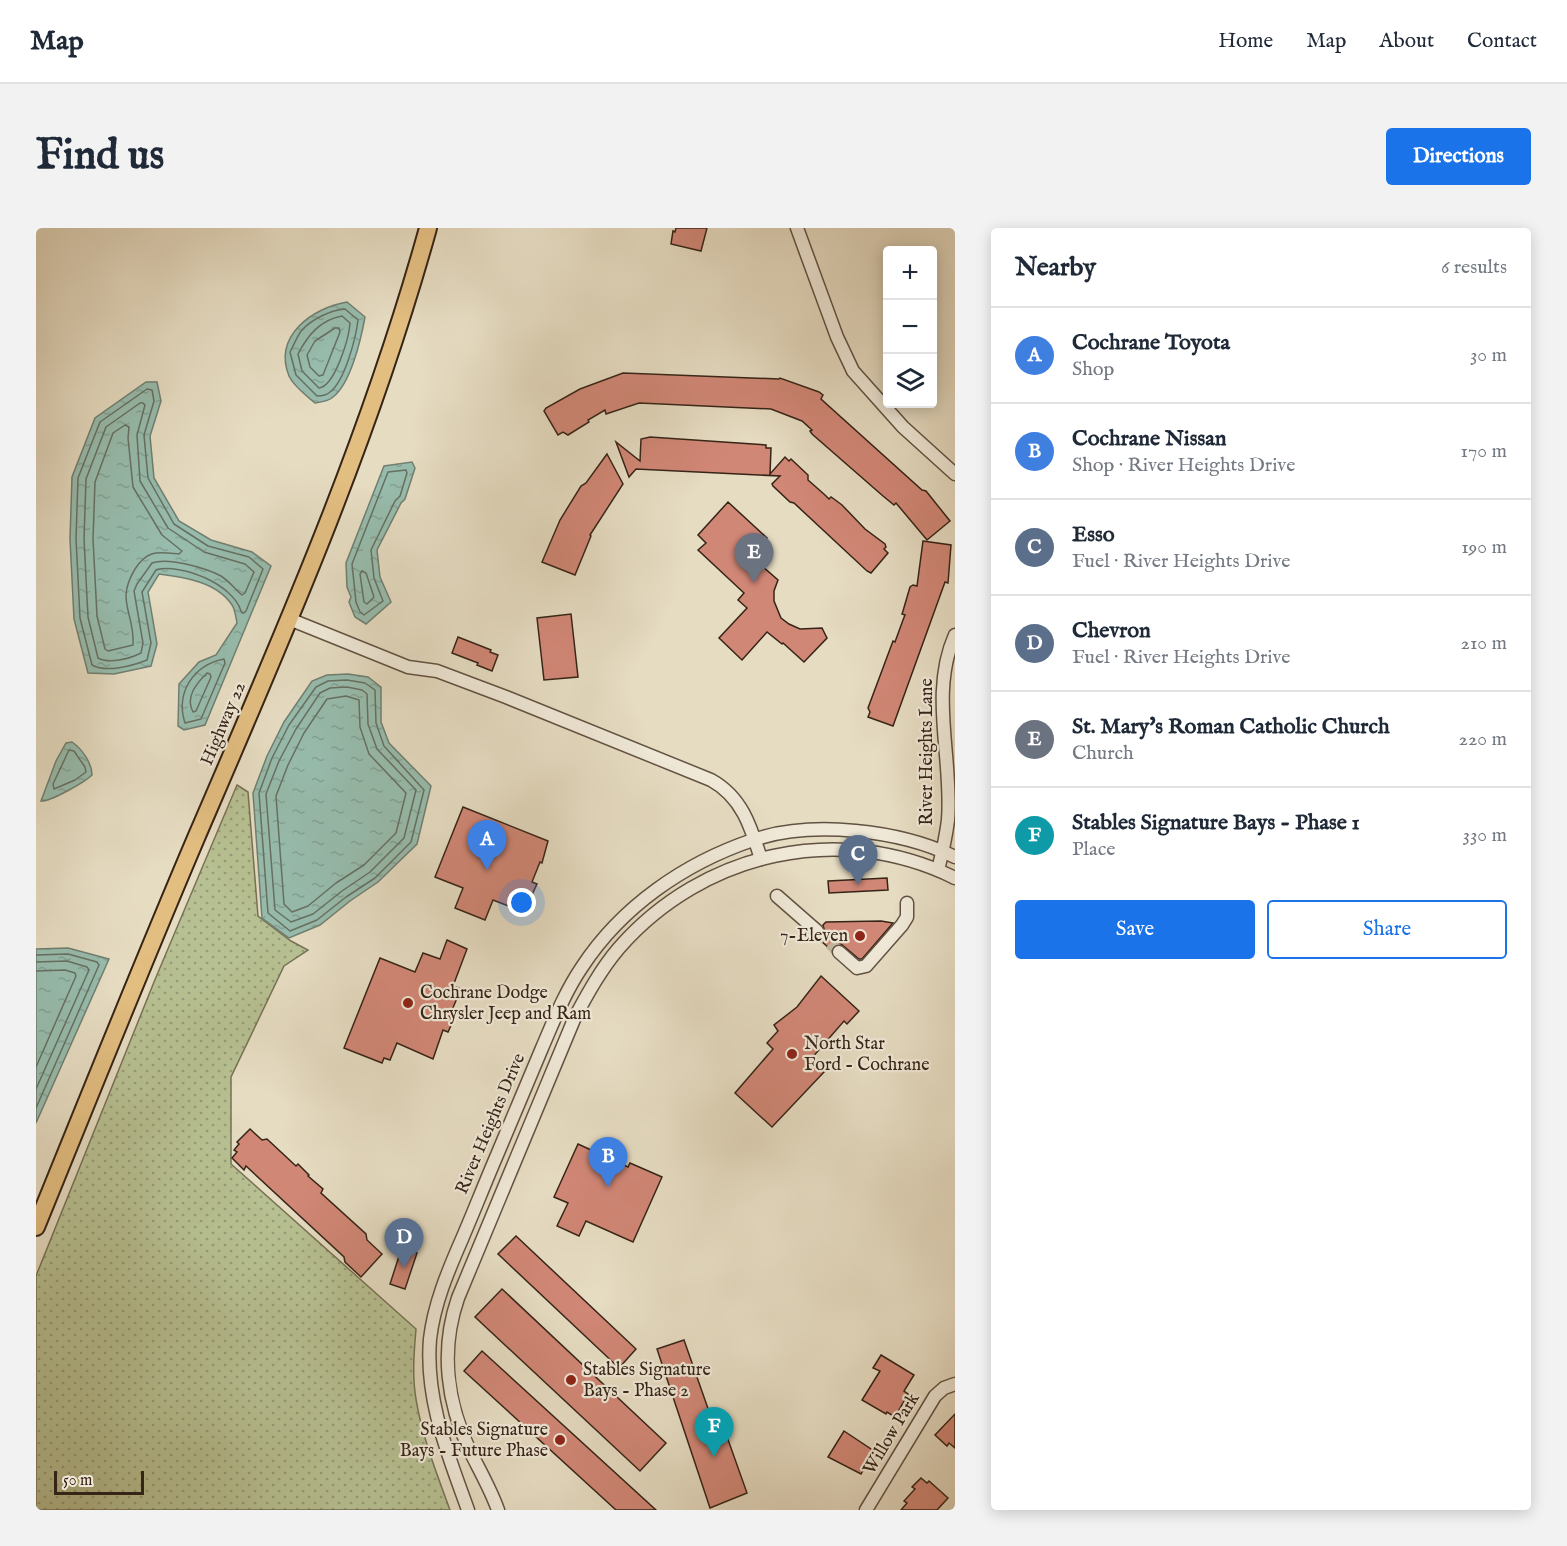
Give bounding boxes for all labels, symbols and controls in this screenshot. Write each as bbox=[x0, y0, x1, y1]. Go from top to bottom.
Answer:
text: Map bbox=[30, 24, 84, 59]
text: Home bbox=[1218, 28, 1273, 55]
text: Map bbox=[1306, 28, 1346, 55]
text: About bbox=[1379, 28, 1434, 55]
text: Contact bbox=[1467, 28, 1537, 55]
button: Directions bbox=[1386, 128, 1531, 185]
text: Find us bbox=[36, 130, 164, 183]
map controls bbox=[883, 246, 937, 408]
button: + bbox=[883, 246, 937, 300]
text: Nearby bbox=[1015, 251, 1096, 284]
text: 6 results bbox=[1441, 255, 1507, 280]
button: − bbox=[883, 300, 937, 354]
text: Cochrane Toyota bbox=[1072, 329, 1230, 357]
text: A bbox=[1028, 343, 1041, 368]
text: 30 m bbox=[1470, 343, 1507, 368]
button: layers bbox=[883, 354, 937, 408]
text: Shop bbox=[1072, 357, 1114, 382]
text: Cochrane Nissan bbox=[1072, 425, 1226, 453]
text: B bbox=[1028, 439, 1041, 464]
text: 170 m bbox=[1461, 439, 1507, 464]
text: Shop · River Heights Drive bbox=[1072, 453, 1295, 478]
text: Esso bbox=[1072, 521, 1115, 549]
pin: E bbox=[734, 534, 774, 583]
text: C bbox=[1027, 535, 1042, 560]
text: 190 m bbox=[1461, 535, 1507, 560]
text: Fuel · River Heights Drive bbox=[1072, 549, 1290, 574]
text: Chevron bbox=[1072, 617, 1151, 645]
text: D bbox=[1026, 631, 1043, 656]
text: 210 m bbox=[1461, 631, 1507, 656]
text: Fuel · River Heights Drive bbox=[1072, 645, 1290, 670]
street label: River Heights Lane bbox=[916, 678, 939, 826]
street label: Highway 22 bbox=[196, 679, 252, 769]
text: St. Mary's Roman Catholic Church bbox=[1072, 713, 1390, 741]
text: E bbox=[1028, 727, 1041, 752]
text: 220 m bbox=[1459, 727, 1507, 752]
text: Church bbox=[1072, 741, 1134, 766]
text: Stables Signature Bays - Phase 1 bbox=[1072, 809, 1360, 837]
pin: A bbox=[468, 820, 506, 870]
text: F bbox=[1028, 823, 1041, 848]
text: 330 m bbox=[1462, 823, 1507, 848]
pin: C bbox=[838, 836, 878, 885]
text: Place bbox=[1072, 837, 1115, 862]
your location bbox=[507, 888, 536, 917]
button: Save bbox=[1015, 900, 1255, 959]
button: Share bbox=[1267, 900, 1507, 959]
place label: 7-Eleven bbox=[780, 925, 848, 948]
marker: 7-Eleven bbox=[853, 929, 867, 943]
place label: Cochrane Dodge Chrysler Jeep and Ram bbox=[420, 982, 591, 1026]
marker: Cochrane Dodge Chrysler Jeep and Ram bbox=[401, 996, 415, 1010]
place label: North Star Ford - Cochrane bbox=[804, 1033, 929, 1077]
marker: North Star Ford - Cochrane bbox=[785, 1047, 799, 1061]
street label: River Heights Drive bbox=[451, 1050, 531, 1198]
pin: B bbox=[588, 1138, 628, 1187]
pin: D bbox=[384, 1218, 424, 1268]
place label: Stables Signature Bays - Phase 2 bbox=[583, 1359, 711, 1403]
marker: Stables Signature Bays - Phase 2 bbox=[564, 1373, 578, 1387]
street label: Willow Park bbox=[859, 1389, 926, 1479]
pin: F bbox=[694, 1408, 734, 1457]
place label: Stables Signature Bays - Future Phase bbox=[400, 1419, 548, 1463]
marker: Stables Signature Bays - Future Phase bbox=[553, 1433, 567, 1447]
scale bar bbox=[54, 1468, 144, 1496]
text: 50 m bbox=[63, 1471, 92, 1491]

